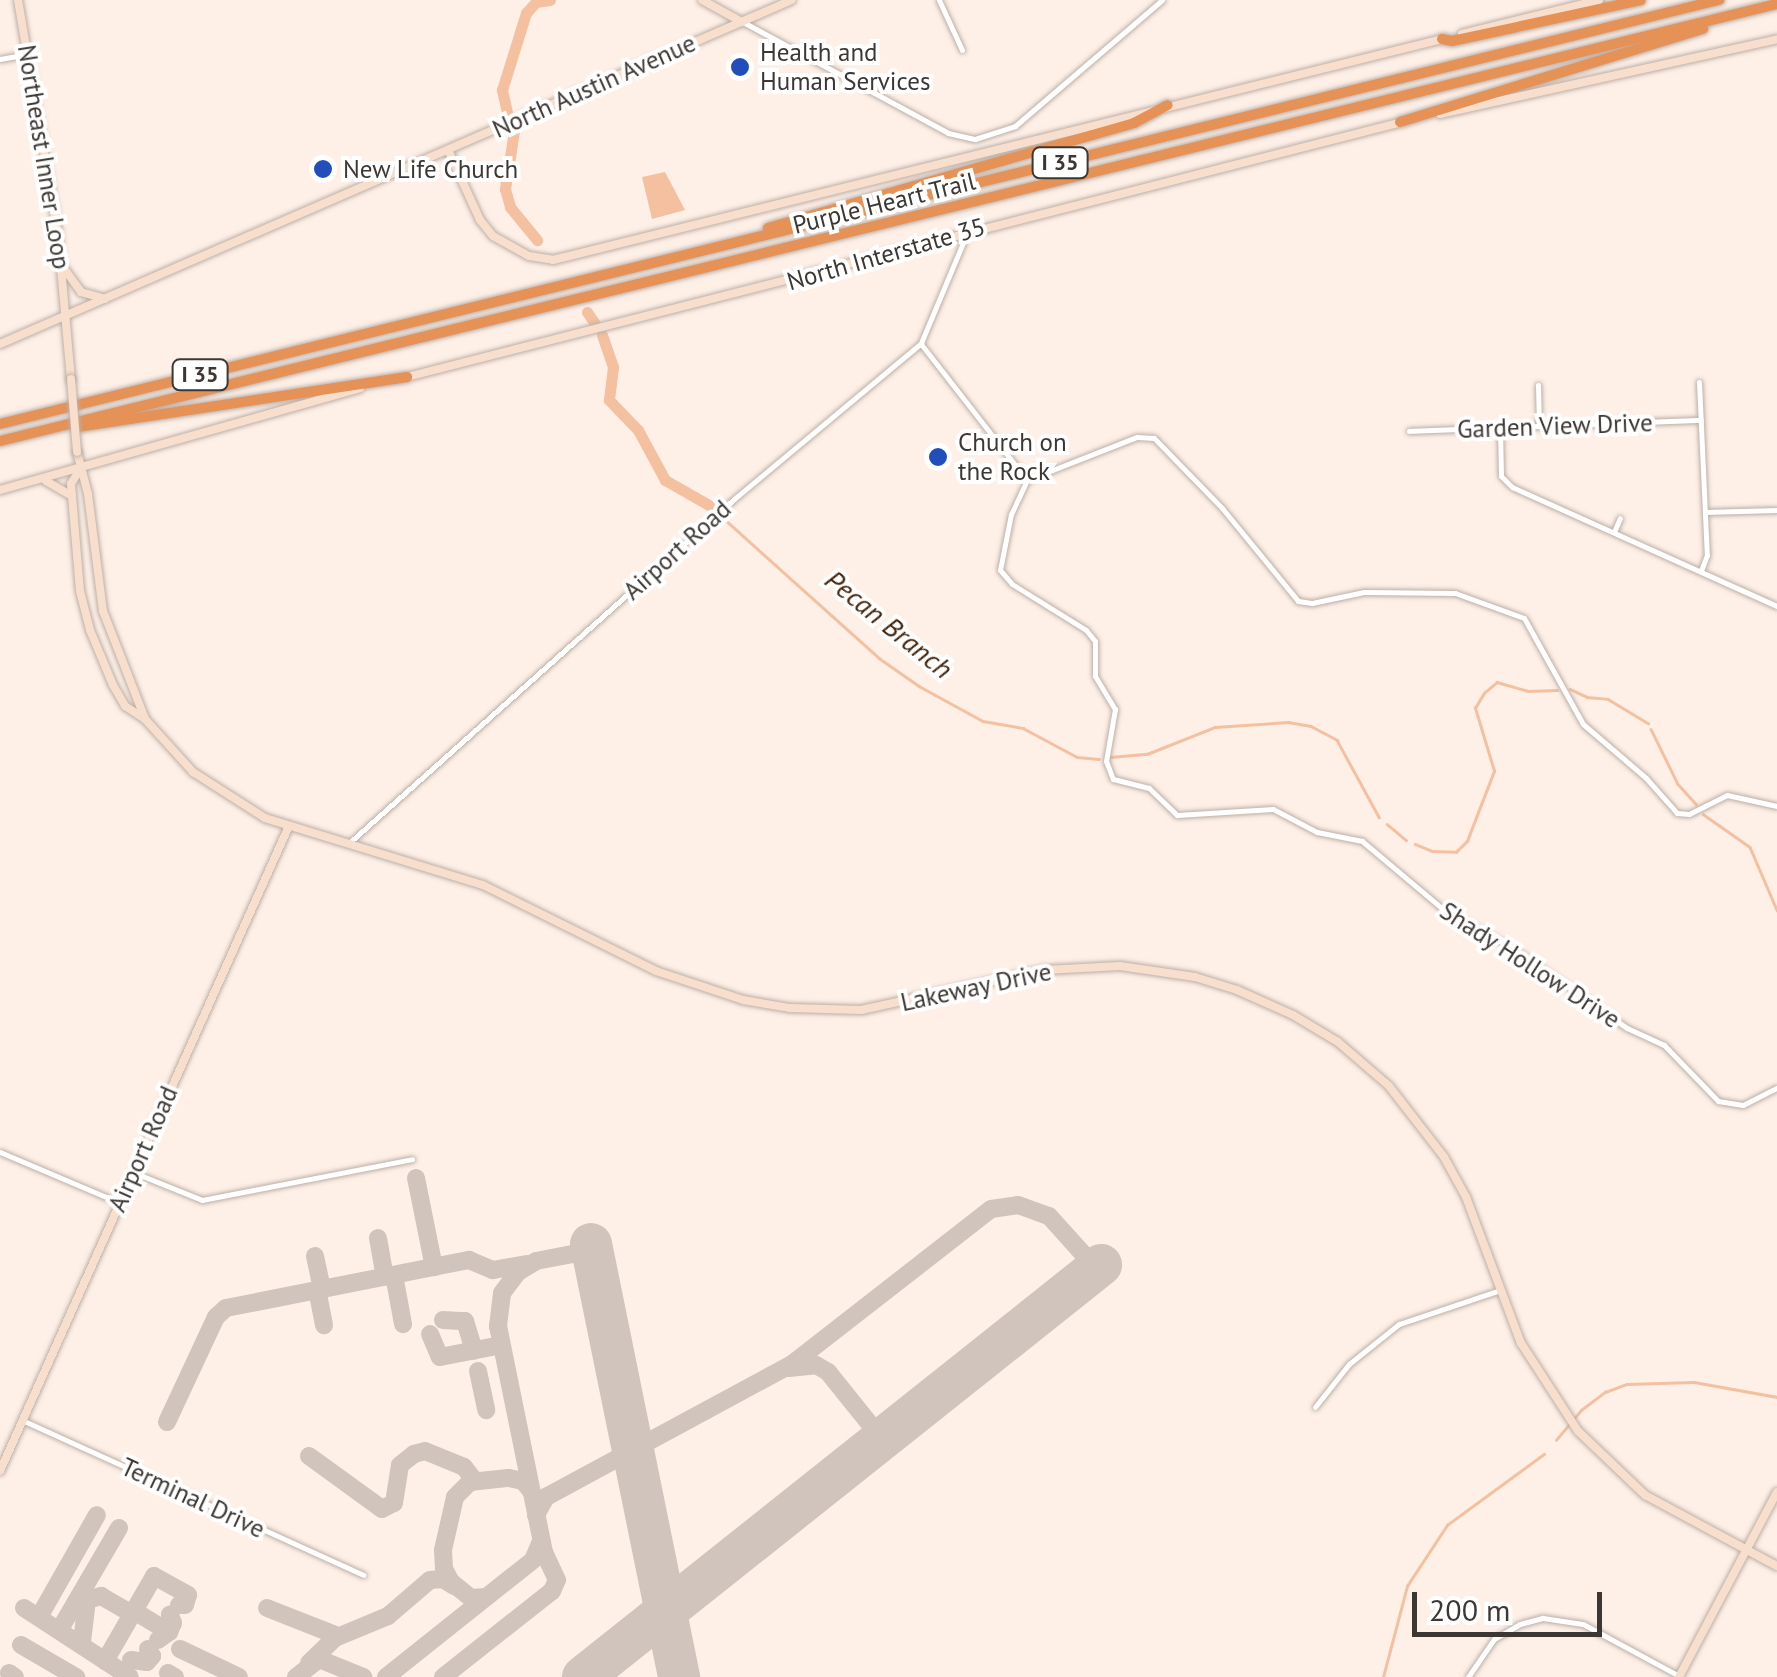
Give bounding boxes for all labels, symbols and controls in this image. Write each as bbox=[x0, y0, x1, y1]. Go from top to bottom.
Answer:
street label: North Austin Avenue bbox=[487, 27, 701, 145]
place label: Health and Human Services bbox=[760, 38, 930, 97]
street label: Northeast Inner Loop bbox=[11, 43, 77, 271]
marker: Health and Human Services bbox=[729, 56, 751, 78]
road number: I 35 bbox=[1030, 146, 1090, 180]
place label: New Life Church bbox=[343, 154, 519, 184]
marker: New Life Church bbox=[312, 158, 334, 180]
street label: Purple Heart Trail bbox=[789, 166, 979, 240]
street label: North Interstate 35 bbox=[783, 211, 989, 297]
road number: I 35 bbox=[170, 358, 230, 392]
street label: Garden View Drive bbox=[1456, 408, 1654, 444]
place label: Church on the Rock bbox=[958, 428, 1067, 487]
marker: Church on the Rock bbox=[927, 446, 949, 468]
street label: Airport Road bbox=[617, 494, 737, 606]
water label: Pecan Branch bbox=[819, 562, 959, 686]
street label: Shady Hollow Drive bbox=[1434, 895, 1626, 1035]
street label: Lakeway Drive bbox=[898, 956, 1054, 1018]
street label: Airport Road bbox=[102, 1082, 184, 1216]
street label: Terminal Drive bbox=[116, 1452, 270, 1544]
scale bar bbox=[1417, 1572, 1607, 1634]
text: 200 m bbox=[1429, 1590, 1510, 1629]

